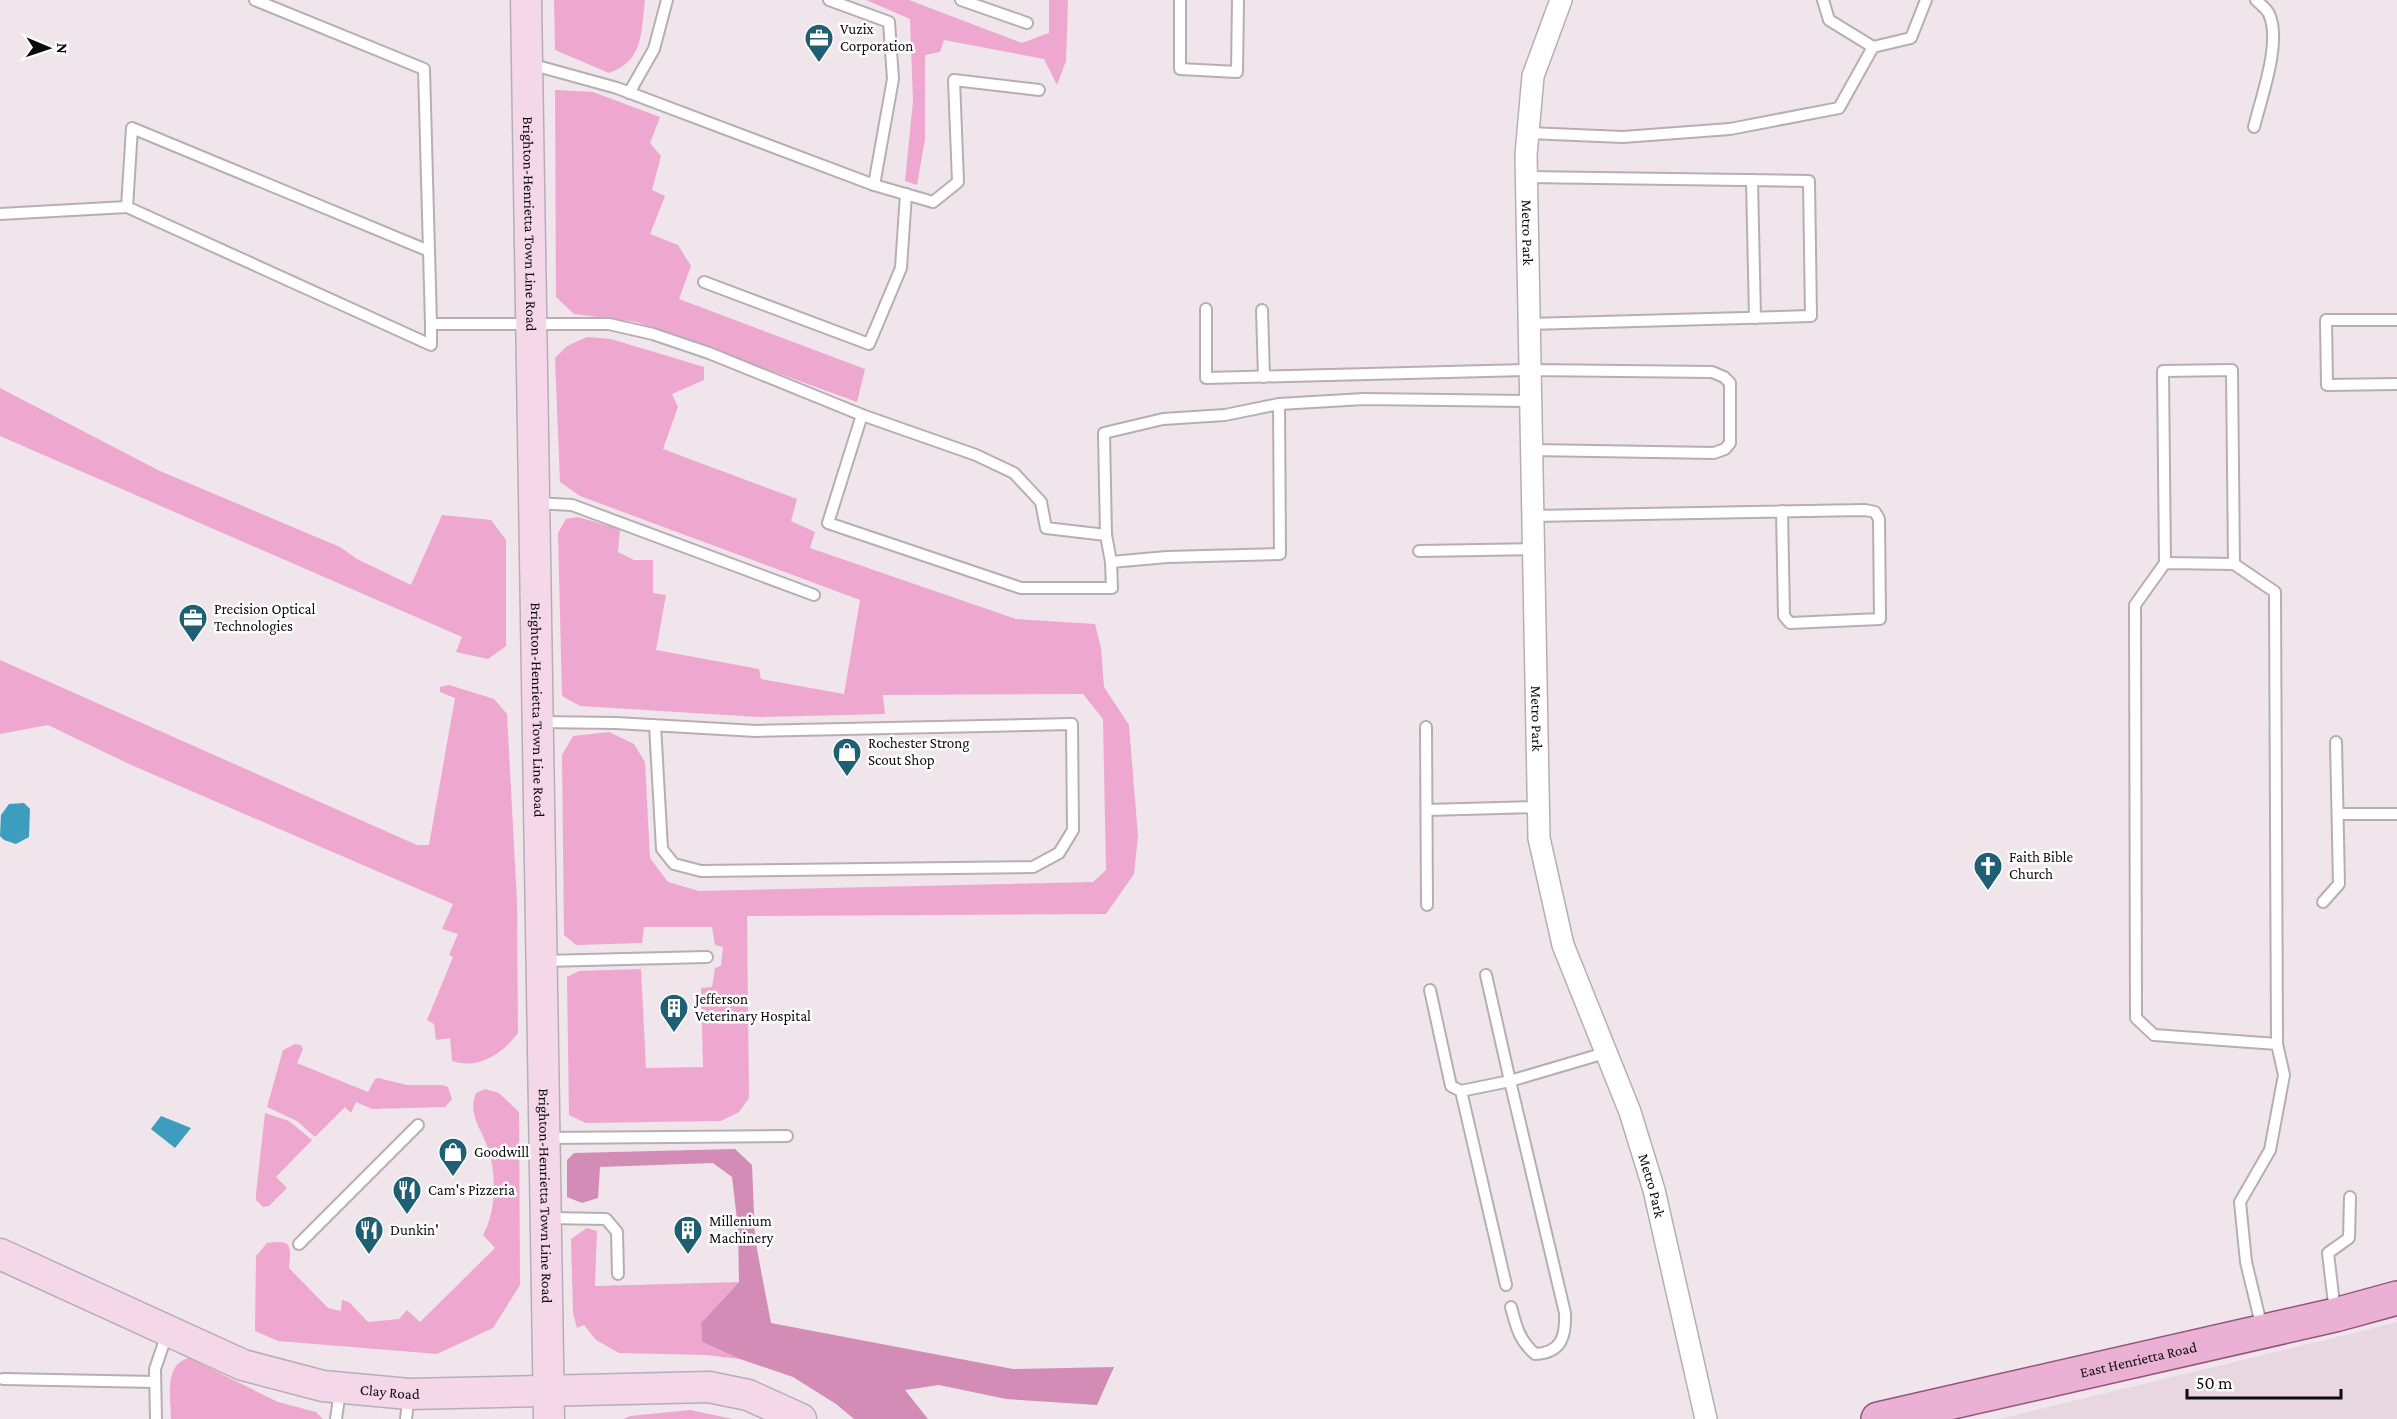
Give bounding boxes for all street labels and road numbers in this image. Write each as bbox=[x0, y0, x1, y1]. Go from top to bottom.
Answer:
street label: Brighton-Henrietta Town Line Road bbox=[519, 116, 539, 332]
street label: Metro Park bbox=[1519, 200, 1536, 267]
street label: Brighton-Henrietta Town Line Road bbox=[527, 602, 547, 818]
street label: Metro Park bbox=[1528, 685, 1545, 753]
street label: Brighton-Henrietta Town Line Road bbox=[535, 1088, 555, 1304]
street label: Metro Park bbox=[1635, 1152, 1668, 1220]
street label: East Henrietta Road bbox=[2078, 1339, 2198, 1381]
street label: Clay Road bbox=[359, 1381, 420, 1402]

